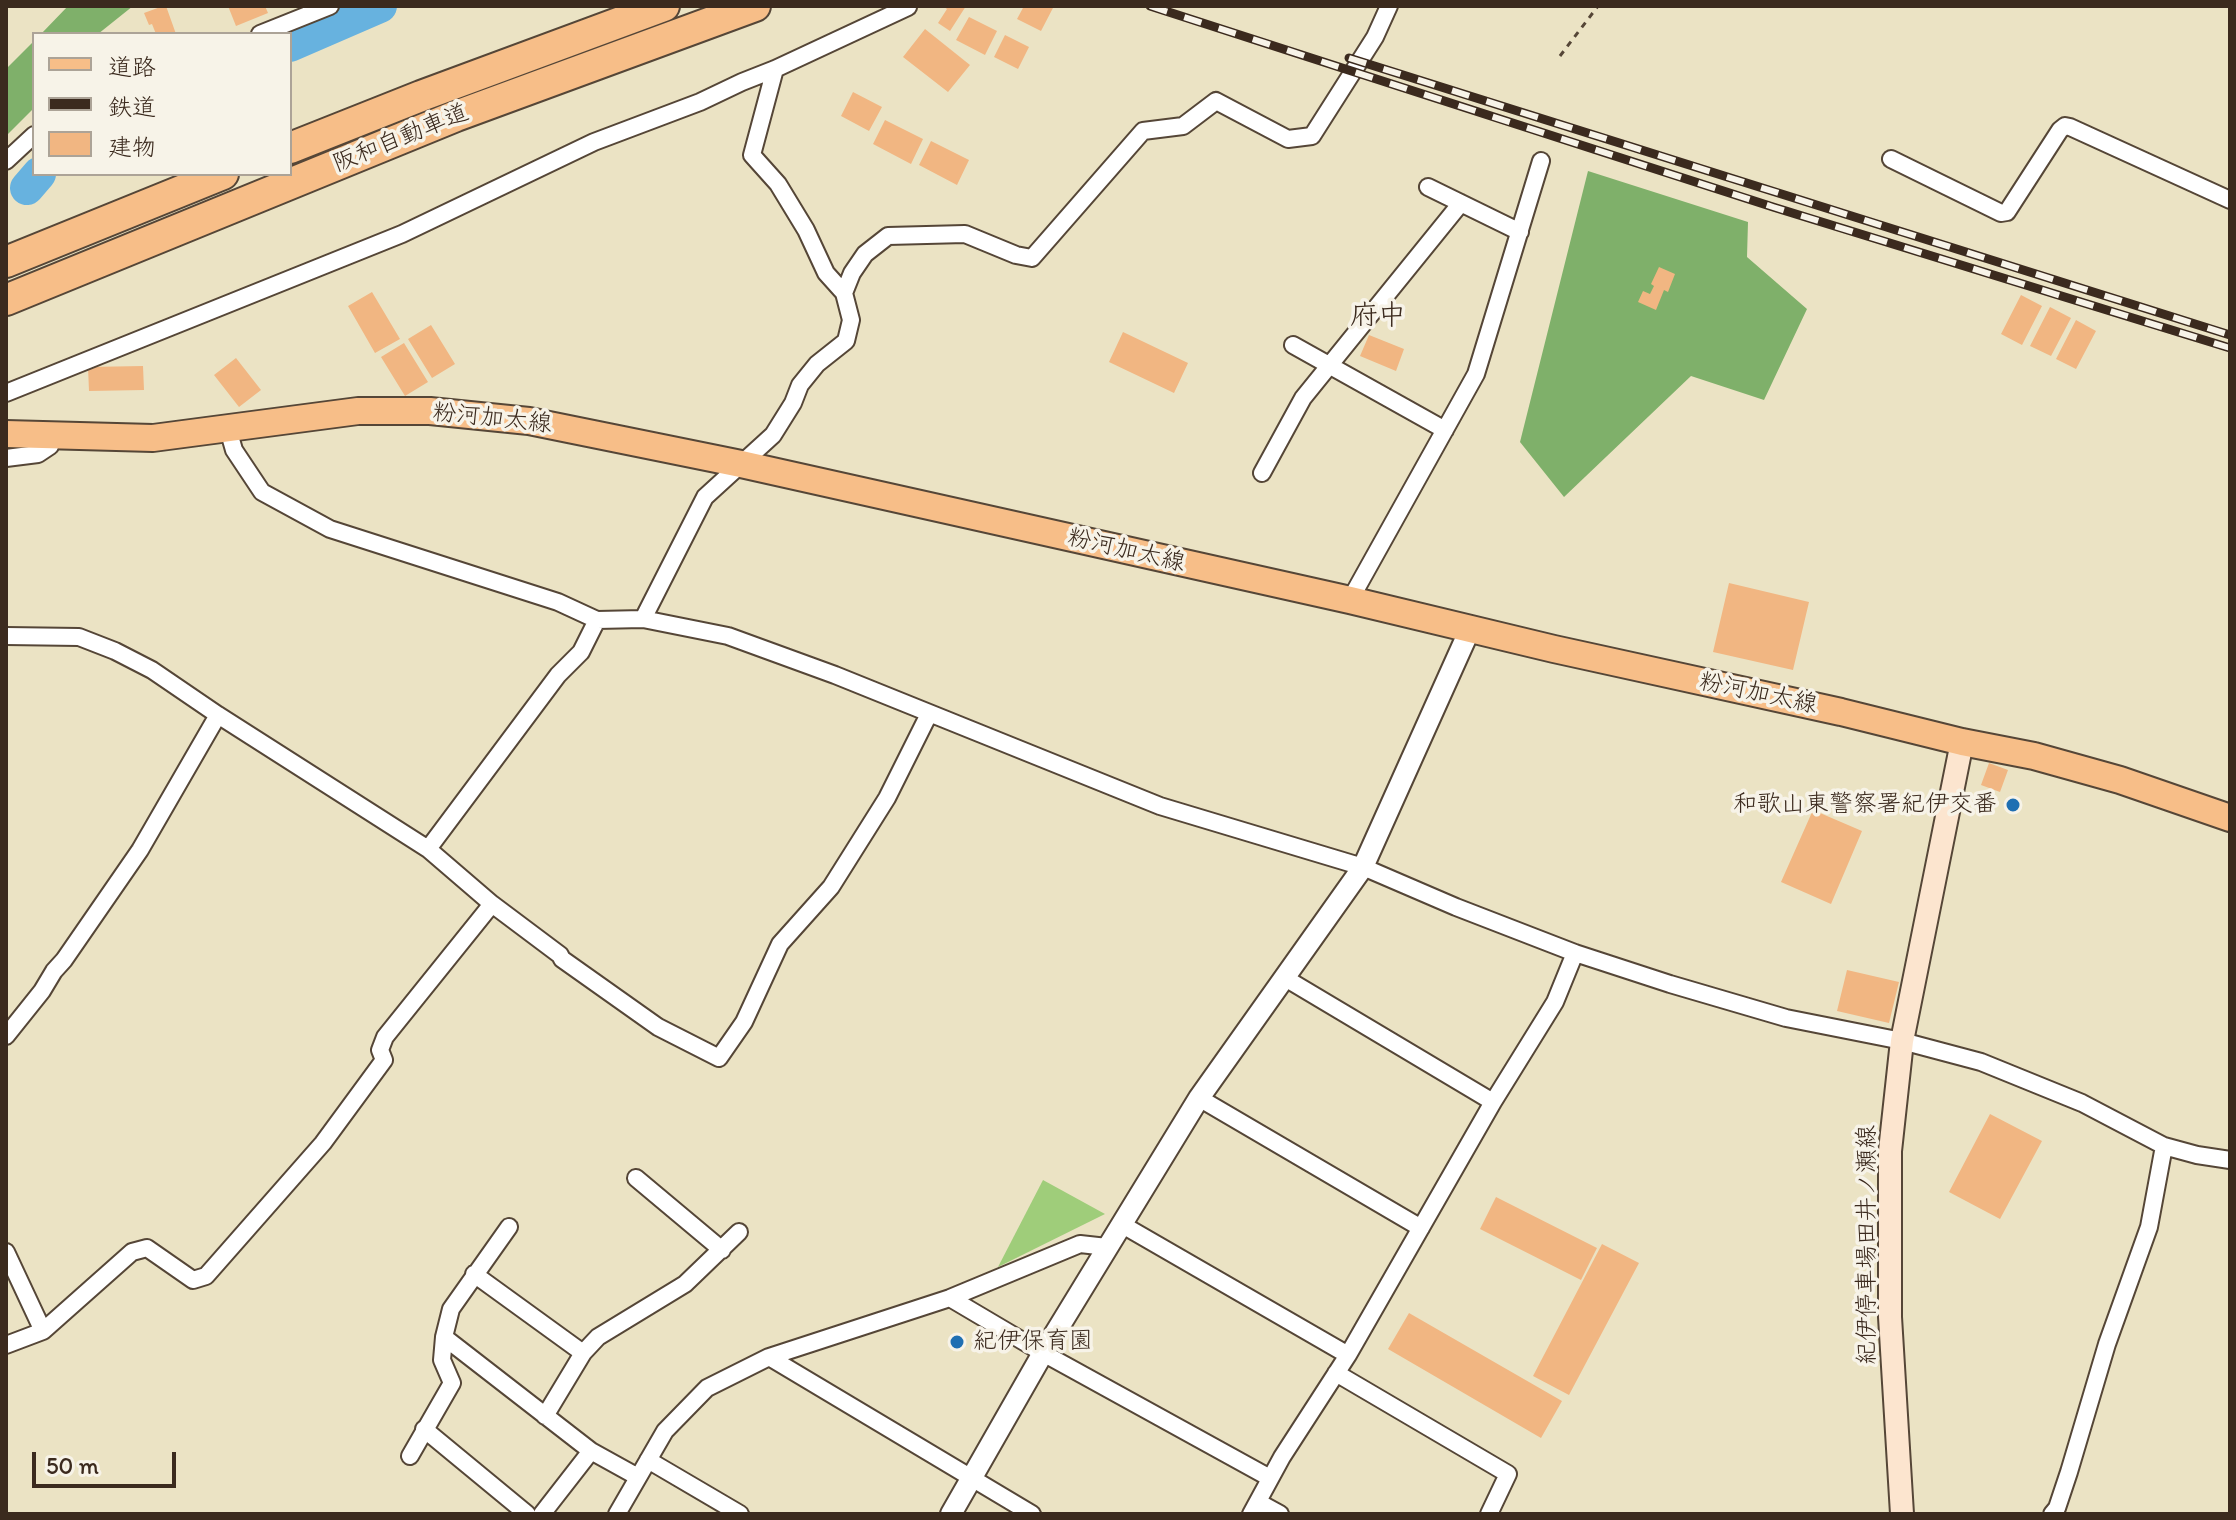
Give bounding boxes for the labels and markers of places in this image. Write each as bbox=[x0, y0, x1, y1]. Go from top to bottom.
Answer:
place label: 和歌山東警察署紀伊交番 bbox=[1733, 791, 1997, 819]
marker: 和歌山東警察署紀伊交番 bbox=[2004, 796, 2022, 814]
place label: 紀伊保育園 bbox=[973, 1328, 1093, 1356]
marker: 紀伊保育園 bbox=[948, 1333, 966, 1351]

